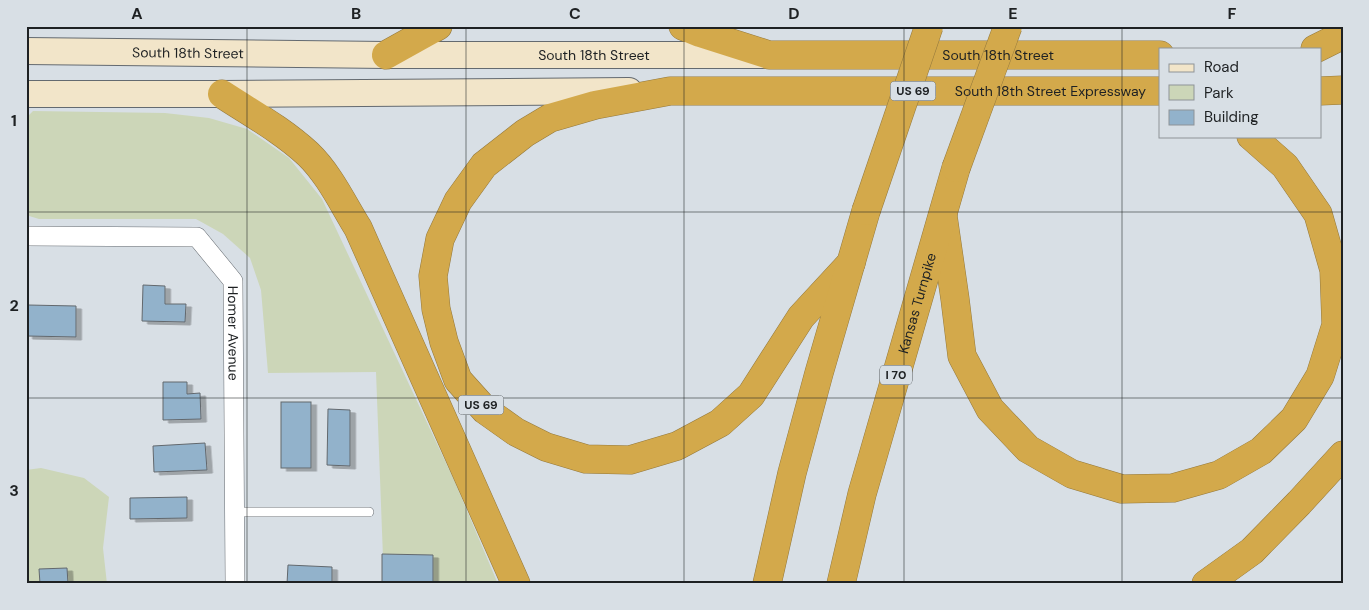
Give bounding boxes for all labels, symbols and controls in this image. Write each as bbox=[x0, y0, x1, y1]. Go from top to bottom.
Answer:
text: A bbox=[131, 3, 143, 24]
text: B bbox=[351, 3, 361, 24]
text: C bbox=[569, 3, 581, 24]
text: D bbox=[788, 3, 800, 24]
text: E bbox=[1008, 3, 1018, 24]
text: F bbox=[1228, 3, 1237, 24]
street label: South 18th Street bbox=[132, 43, 244, 62]
street label: South 18th Street bbox=[538, 46, 650, 64]
street label: South 18th Street bbox=[942, 46, 1054, 64]
legend bbox=[1159, 48, 1322, 138]
text: Road bbox=[1204, 57, 1239, 77]
road number: US 69 bbox=[890, 82, 936, 100]
street label: South 18th Street Expressway bbox=[955, 82, 1146, 100]
text: Park bbox=[1204, 83, 1234, 103]
text: Building bbox=[1204, 107, 1259, 127]
text: 1 bbox=[11, 110, 17, 131]
street label: Kansas Turnpike bbox=[894, 251, 940, 356]
street label: Homer Avenue bbox=[224, 286, 243, 381]
text: 2 bbox=[9, 295, 19, 316]
road number: I 70 bbox=[880, 366, 912, 384]
road number: US 69 bbox=[458, 396, 504, 414]
text: 3 bbox=[9, 480, 19, 501]

